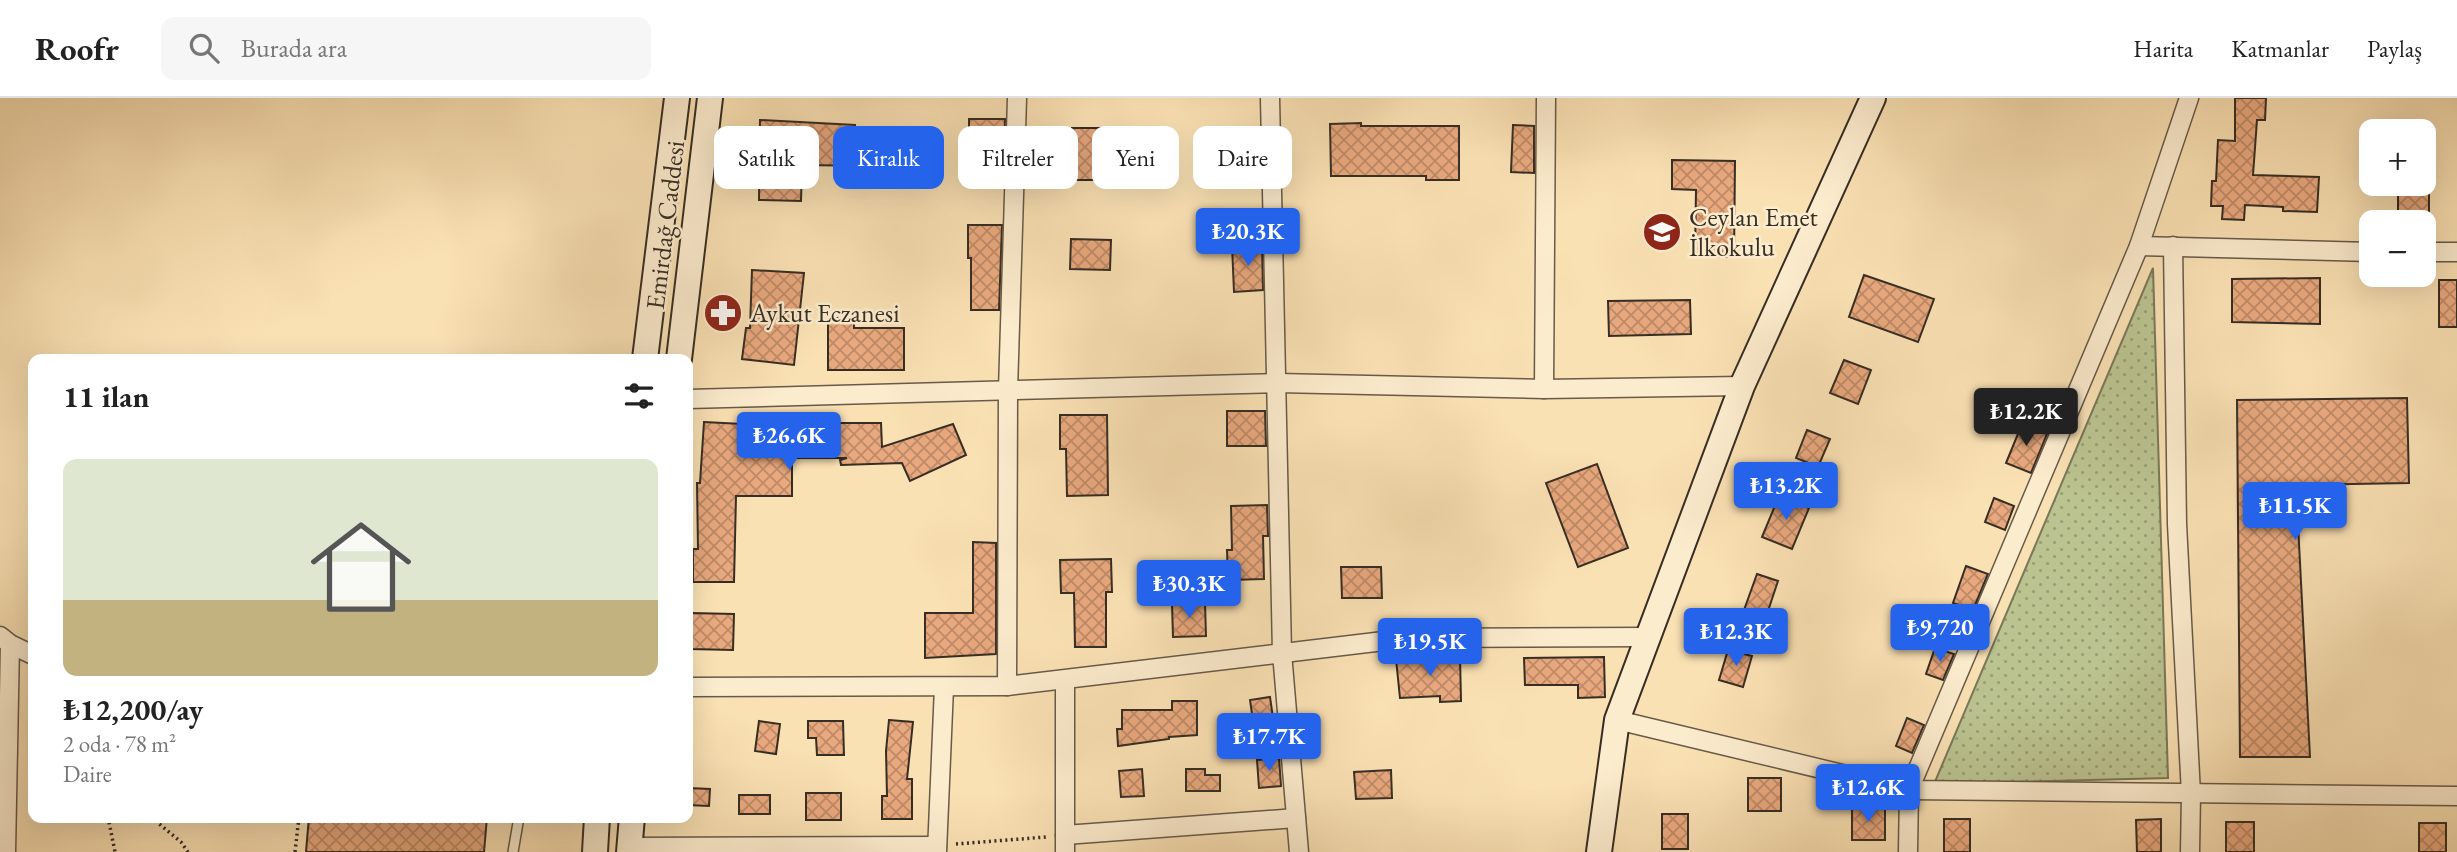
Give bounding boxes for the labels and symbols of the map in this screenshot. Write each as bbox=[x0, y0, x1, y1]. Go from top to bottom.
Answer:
street label: Emirdağ Caddesi bbox=[638, 139, 692, 311]
place label: Ceylan Emet İlkokulu bbox=[1689, 200, 1818, 264]
pin: ₺20.3K bbox=[1191, 208, 1305, 268]
school or university icon: Ceylan Emet İlkokulu bbox=[1641, 211, 1683, 253]
pharmacy icon: Aykut Eczanesi bbox=[702, 292, 744, 334]
place label: Aykut Eczanesi bbox=[749, 296, 900, 330]
pin: ₺12.2K bbox=[1969, 388, 2083, 448]
pin: ₺26.6K bbox=[732, 412, 846, 472]
pin: ₺13.2K bbox=[1729, 462, 1843, 522]
pin: ₺11.5K bbox=[2238, 482, 2352, 542]
pin: ₺30.3K bbox=[1132, 560, 1246, 620]
pin: ₺9,720 bbox=[1883, 604, 1997, 664]
pin: ₺12.3K bbox=[1679, 608, 1793, 668]
pin: ₺19.5K bbox=[1373, 618, 1487, 678]
pin: ₺17.7K bbox=[1212, 714, 1326, 773]
pin: ₺12.6K bbox=[1811, 764, 1925, 824]

